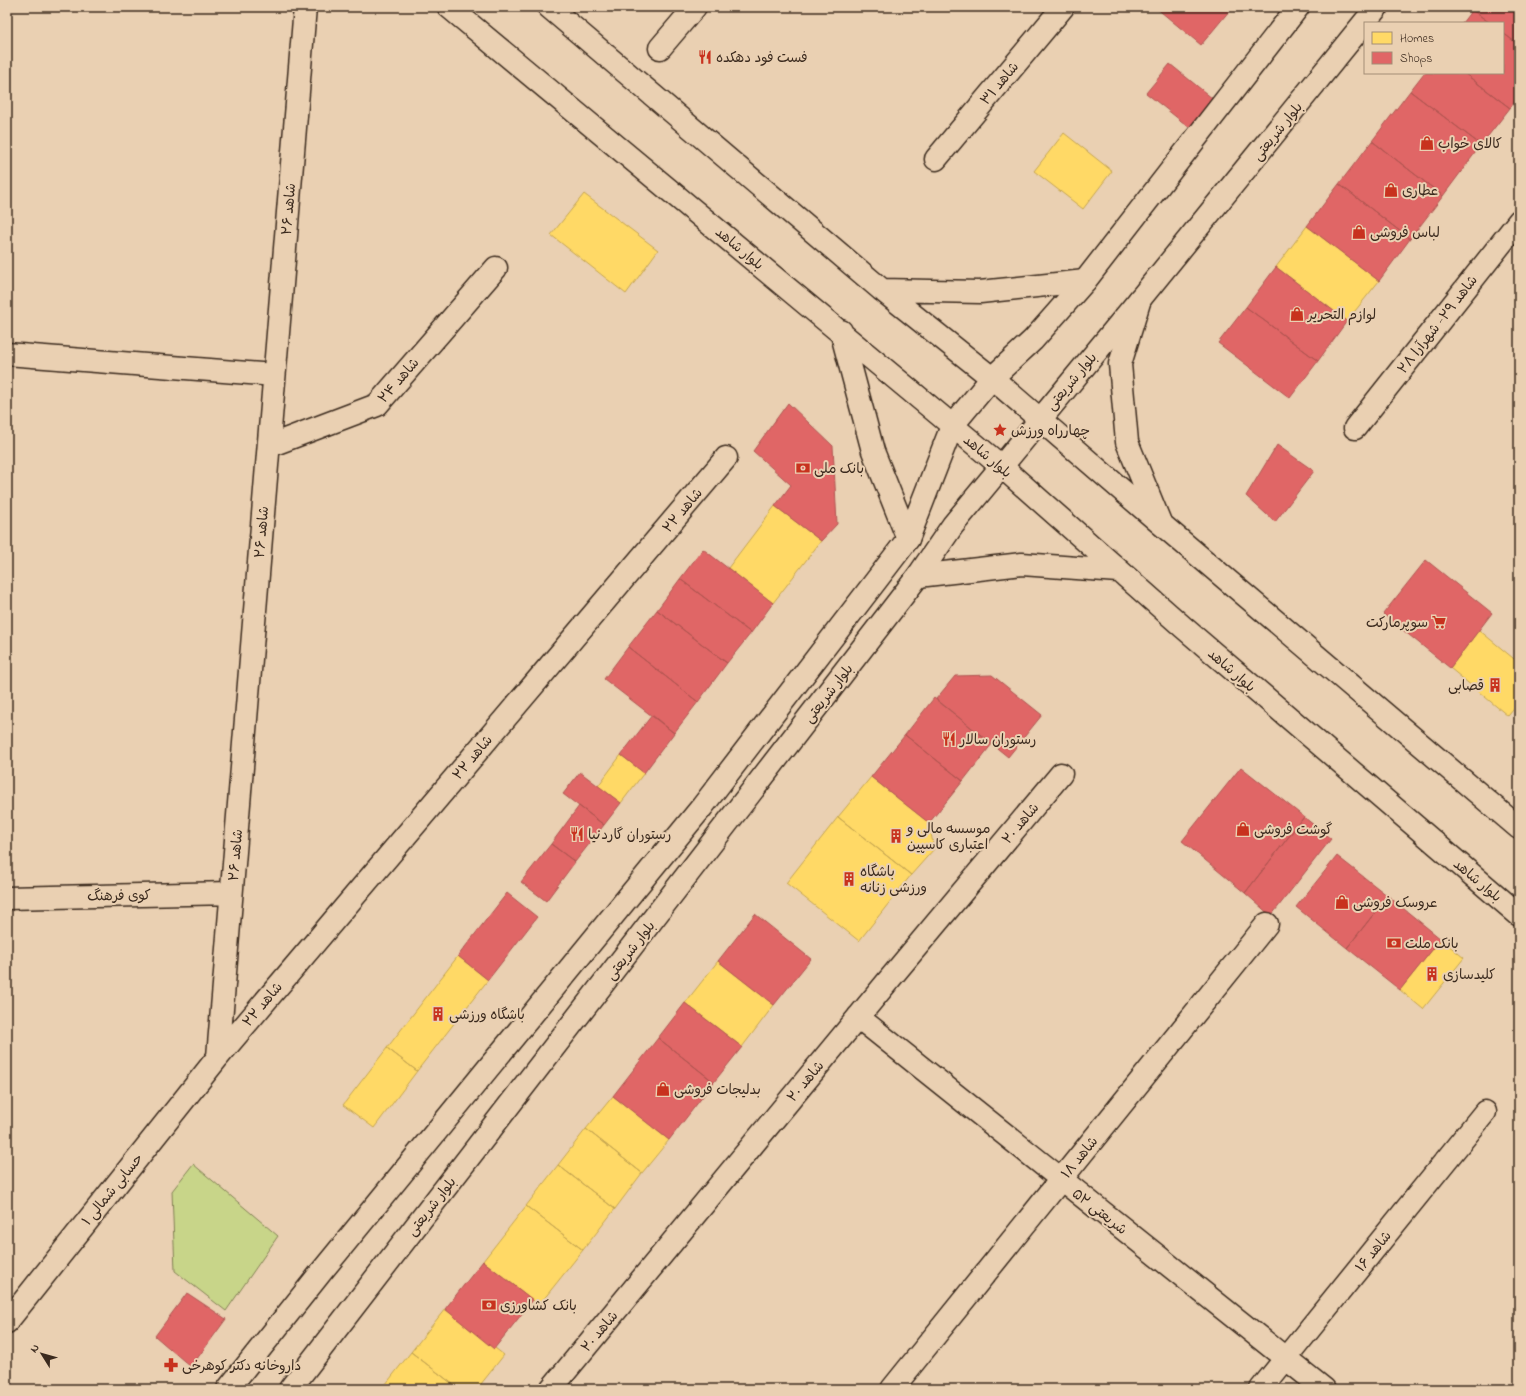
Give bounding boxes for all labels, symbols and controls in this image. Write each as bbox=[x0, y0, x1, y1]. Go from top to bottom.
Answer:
legend bbox=[1364, 22, 1504, 74]
text: Homes bbox=[1400, 30, 1434, 48]
place label: فست فود دهکده bbox=[716, 48, 808, 69]
restaurant icon: فست فود دهکده bbox=[697, 49, 713, 65]
text: Shops bbox=[1400, 50, 1432, 68]
street label: شاهد ۳۱ bbox=[976, 58, 1025, 110]
street label: بلوار شریعتی bbox=[1248, 98, 1308, 166]
place label: کالای خواب bbox=[1438, 134, 1502, 155]
shop icon: کالای خواب bbox=[1419, 135, 1435, 151]
place label: عطاری bbox=[1402, 181, 1438, 202]
street label: شاهد ۲۶ bbox=[277, 182, 302, 236]
shop icon: عطاری bbox=[1383, 182, 1399, 198]
street label: بلوار شاهد bbox=[710, 223, 768, 276]
place label: لباس فروشی bbox=[1370, 223, 1440, 244]
shop icon: لباس فروشی bbox=[1351, 224, 1367, 240]
street label: شاهد ۲۹- شهرآرا ۲۸ bbox=[1393, 271, 1483, 379]
place label: لوازم التحریر bbox=[1307, 305, 1376, 326]
shop icon: لوازم التحریر bbox=[1289, 306, 1305, 322]
street label: بلوار شریعتی bbox=[1042, 348, 1103, 416]
street label: شاهد ۲۴ bbox=[373, 354, 425, 408]
place label: چهارراه ورزش bbox=[1011, 421, 1090, 442]
place icon: چهارراه ورزش bbox=[992, 422, 1008, 438]
street label: بلوار شاهد bbox=[958, 431, 1016, 484]
place label: بانک ملی bbox=[814, 459, 864, 480]
bank icon: بانک ملی bbox=[795, 460, 811, 476]
street label: شاهد ۲۲ bbox=[658, 484, 708, 538]
street label: شاهد ۲۶ bbox=[250, 505, 275, 559]
place label: سوپرمارکت bbox=[1366, 613, 1428, 634]
supermarket icon: سوپرمارکت bbox=[1431, 614, 1447, 630]
street label: بلوار شاهد bbox=[1202, 644, 1260, 698]
street label: بلوار شریعتی bbox=[799, 660, 859, 728]
place label: قصابی bbox=[1448, 676, 1484, 697]
building icon: قصابی bbox=[1487, 677, 1503, 693]
place label: رستوران سالار bbox=[959, 730, 1036, 751]
street label: شاهد ۲۲ bbox=[448, 731, 498, 785]
restaurant icon: رستوران سالار bbox=[941, 731, 957, 747]
street label: شاهد ۲۰ bbox=[998, 799, 1045, 849]
place label: موسسه مالی و اعتباری کاسپین bbox=[906, 819, 991, 856]
place label: گوشت فروشی bbox=[1254, 820, 1333, 841]
shop icon: گوشت فروشی bbox=[1235, 821, 1251, 837]
place label: رستوران گاردنیا bbox=[588, 825, 671, 846]
restaurant icon: رستوران گاردنیا bbox=[569, 826, 585, 842]
street label: شاهد ۲۶ bbox=[224, 828, 249, 882]
building icon: موسسه مالی و اعتباری کاسپین bbox=[888, 828, 904, 844]
street label: بلوار شاهد bbox=[1448, 855, 1506, 908]
place label: باشگاه ورزشی زنانه bbox=[860, 862, 927, 899]
building icon: باشگاه ورزشی زنانه bbox=[841, 871, 857, 887]
street label: کوی فرهنگ bbox=[87, 885, 151, 908]
place label: عروسک فروشی bbox=[1353, 893, 1438, 914]
shop icon: عروسک فروشی bbox=[1334, 894, 1350, 910]
street label: بلوار شریعتی bbox=[601, 917, 661, 985]
place label: بانک ملت bbox=[1405, 934, 1459, 955]
bank icon: بانک ملت bbox=[1386, 935, 1402, 951]
place label: کلیدسازی bbox=[1443, 965, 1496, 986]
building icon: کلیدسازی bbox=[1424, 966, 1440, 982]
street label: شاهد ۲۲ bbox=[238, 978, 288, 1032]
place label: باشگاه ورزشی bbox=[449, 1005, 525, 1026]
building icon: باشگاه ورزشی bbox=[430, 1006, 446, 1022]
street label: شاهد ۲۰ bbox=[783, 1057, 830, 1107]
place label: بدلیجات فروشی bbox=[674, 1080, 761, 1101]
shop icon: بدلیجات فروشی bbox=[655, 1081, 671, 1097]
street label: شاهد ۱۸ bbox=[1057, 1132, 1104, 1184]
street label: حسابی شمالی ۱ bbox=[77, 1149, 149, 1231]
street label: بلوار شریعتی bbox=[402, 1173, 462, 1241]
street label: شریعتی ۵۲ bbox=[1067, 1184, 1131, 1241]
street label: شاهد ۱۶ bbox=[1351, 1227, 1397, 1277]
place label: بانک کشاورزی bbox=[500, 1296, 577, 1317]
bank icon: بانک کشاورزی bbox=[481, 1297, 497, 1313]
street label: شاهد ۲۰ bbox=[577, 1307, 624, 1357]
north arrow bbox=[22, 1334, 62, 1374]
text: N bbox=[26, 1341, 43, 1356]
place label: داروخانه دکتر کوهرخی bbox=[182, 1356, 301, 1377]
pharmacy icon: داروخانه دکتر کوهرخی bbox=[163, 1357, 179, 1373]

